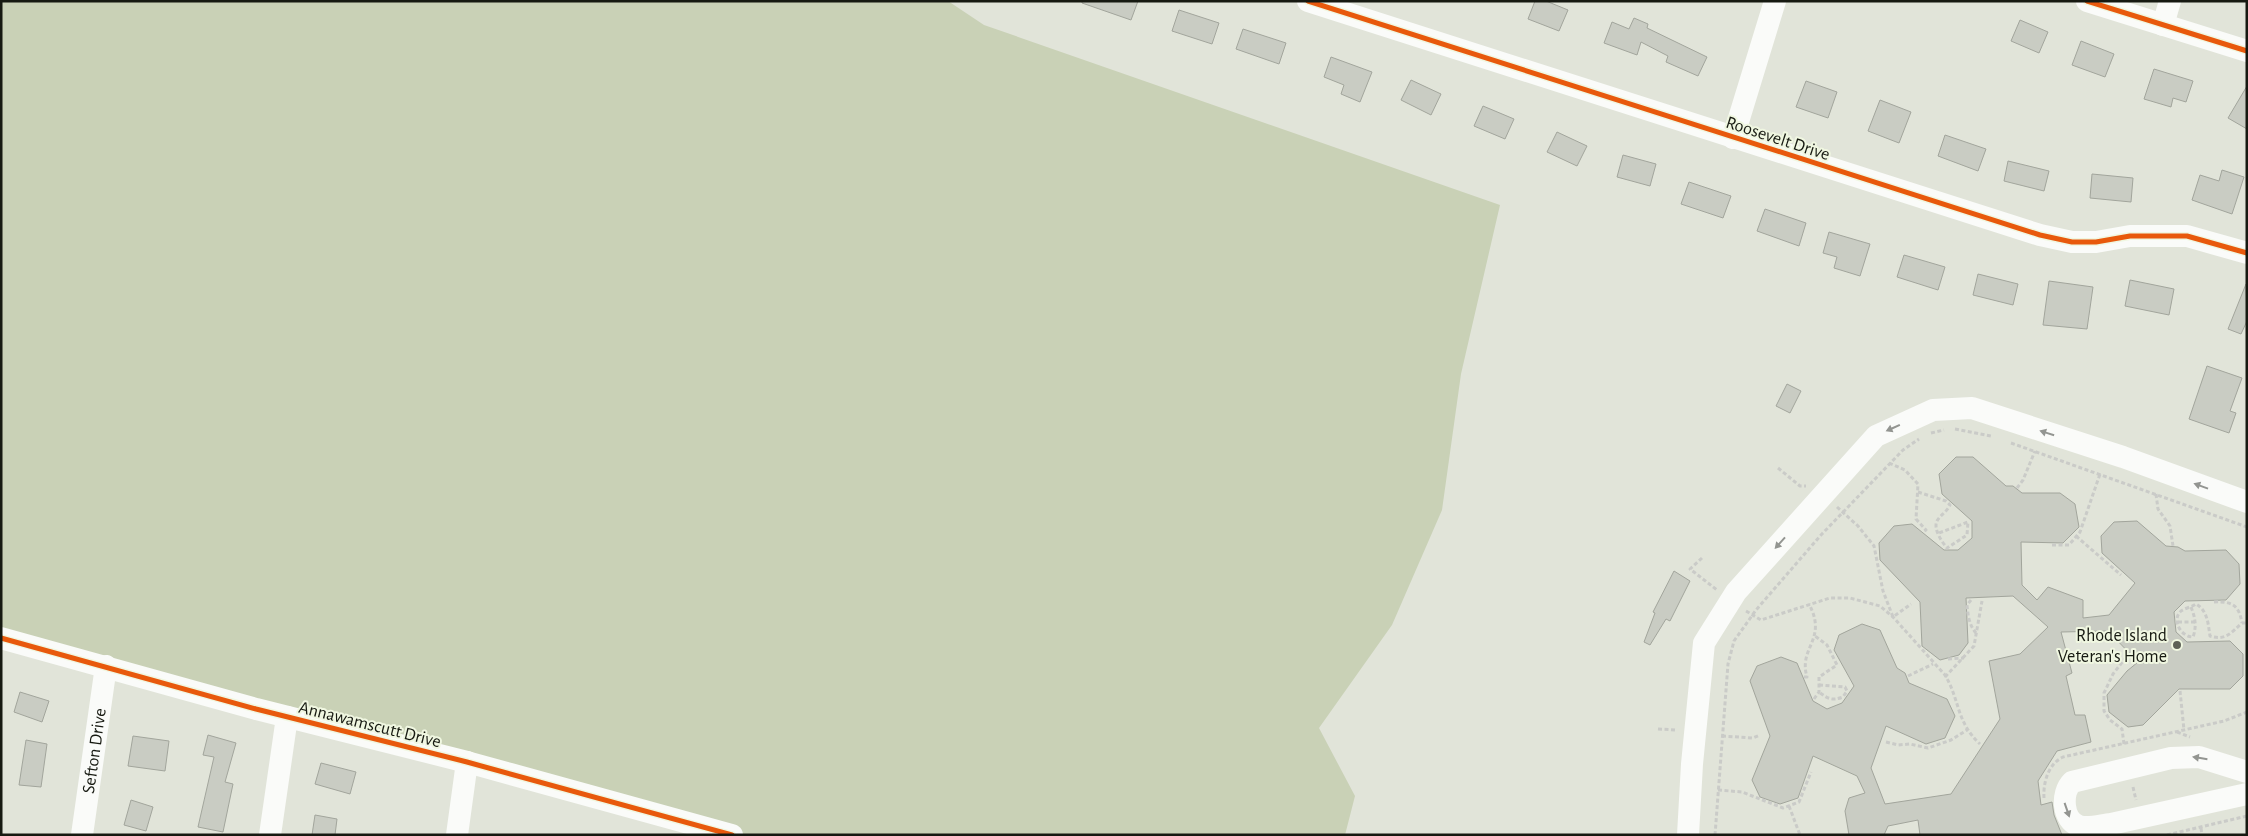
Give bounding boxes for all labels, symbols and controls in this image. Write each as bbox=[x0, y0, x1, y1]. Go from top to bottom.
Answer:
street label: Roosevelt Drive bbox=[1723, 114, 1832, 164]
one-way arrow bbox=[1886, 425, 1900, 433]
one-way arrow bbox=[2040, 428, 2055, 436]
one-way arrow bbox=[2193, 482, 2208, 490]
one-way arrow bbox=[1774, 537, 1786, 549]
place label: Rhode Island Veteran's Home bbox=[2058, 627, 2167, 666]
marker: Rhode Island Veteran's Home bbox=[2171, 639, 2183, 651]
street label: Annawamscutt Drive bbox=[297, 699, 443, 751]
street label: Sefton Drive bbox=[80, 707, 110, 795]
one-way arrow bbox=[2192, 754, 2208, 762]
one-way arrow bbox=[2064, 803, 2072, 818]

